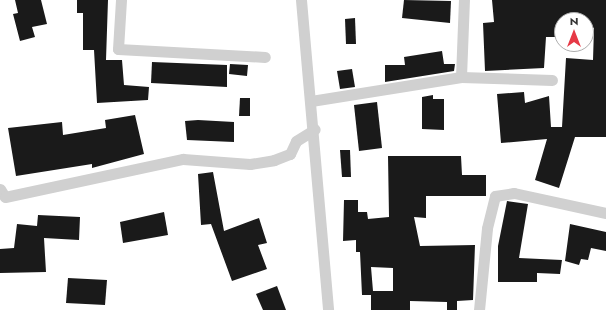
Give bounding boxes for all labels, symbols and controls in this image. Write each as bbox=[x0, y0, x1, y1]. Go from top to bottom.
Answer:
north arrow bbox=[554, 12, 594, 52]
text: N bbox=[570, 13, 578, 29]

